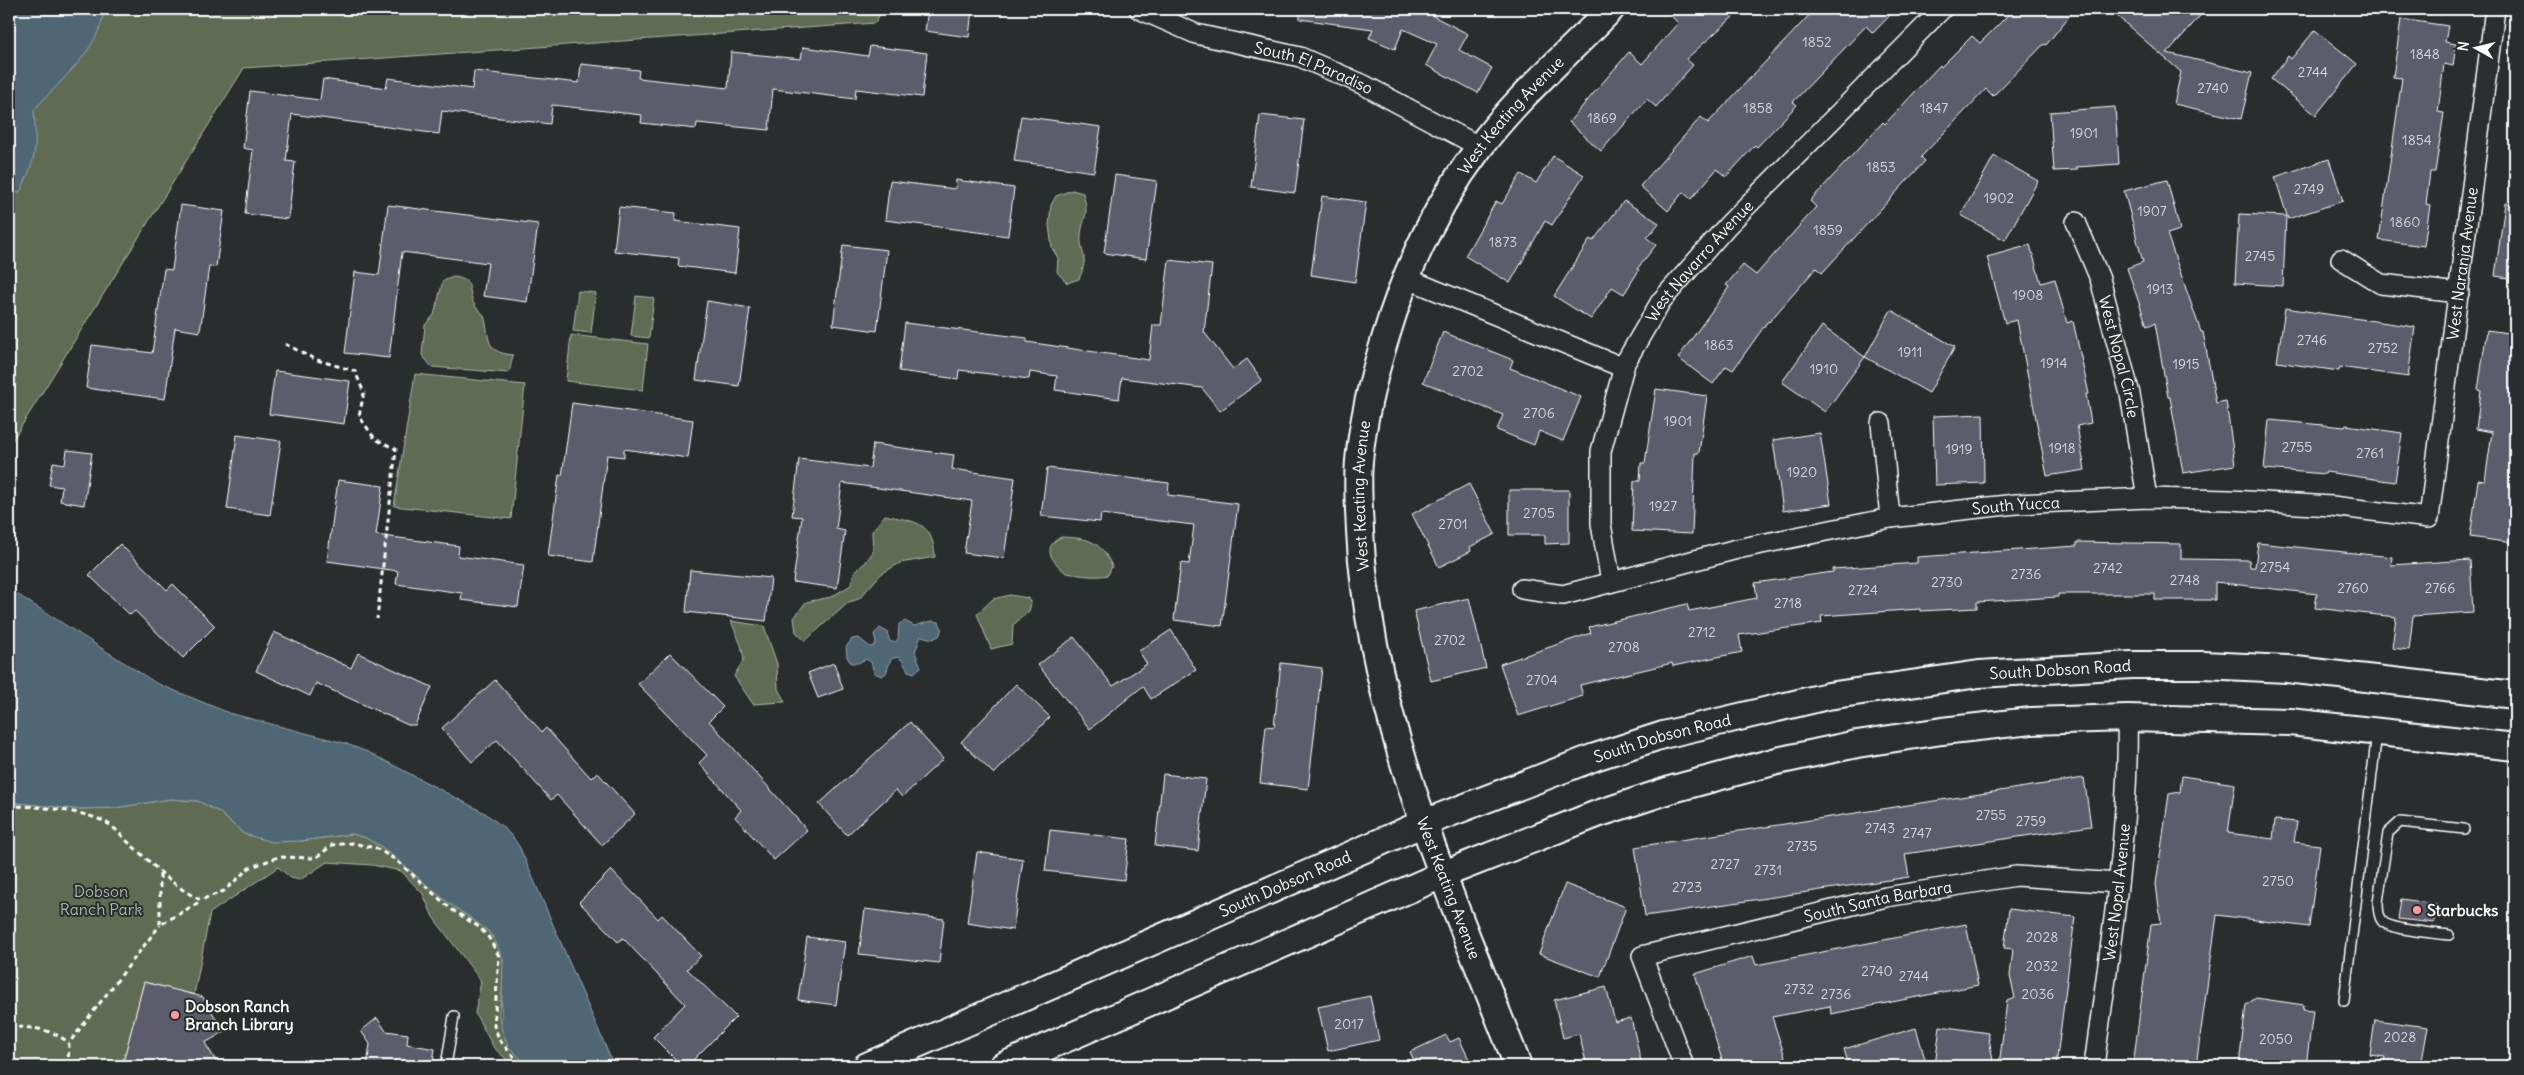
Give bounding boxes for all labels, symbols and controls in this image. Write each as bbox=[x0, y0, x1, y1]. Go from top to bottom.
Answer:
north arrow bbox=[2452, 22, 2502, 72]
house number: 1852 bbox=[1802, 33, 1832, 51]
street label: South El Paradiso bbox=[1252, 37, 1377, 98]
text: N bbox=[2454, 40, 2473, 52]
house number: 1848 bbox=[2410, 45, 2440, 63]
street label: West Keating Avenue bbox=[1453, 52, 1568, 178]
house number: 2744 bbox=[2298, 63, 2328, 81]
house number: 2740 bbox=[2197, 79, 2229, 97]
house number: 1858 bbox=[1743, 99, 1773, 117]
house number: 1847 bbox=[1920, 99, 1948, 117]
house number: 1869 bbox=[1587, 109, 1617, 127]
house number: 1901 bbox=[2070, 124, 2098, 142]
house number: 1854 bbox=[2402, 131, 2432, 149]
house number: 1853 bbox=[1866, 158, 1896, 176]
house number: 2749 bbox=[2294, 180, 2324, 198]
street label: West Naranja Avenue bbox=[2442, 186, 2482, 341]
house number: 1902 bbox=[1984, 189, 2015, 207]
street label: West Navarro Avenue bbox=[1641, 196, 1757, 325]
house number: 1907 bbox=[2137, 202, 2167, 220]
house number: 1860 bbox=[2390, 213, 2420, 231]
house number: 1859 bbox=[1813, 221, 1843, 239]
house number: 1873 bbox=[1489, 233, 1517, 251]
house number: 2745 bbox=[2245, 247, 2275, 265]
house number: 1913 bbox=[2146, 280, 2174, 298]
house number: 1908 bbox=[2013, 286, 2043, 304]
street label: West Nopal Circle bbox=[2095, 293, 2144, 419]
house number: 2746 bbox=[2297, 331, 2327, 349]
house number: 1863 bbox=[1704, 336, 1734, 354]
house number: 2752 bbox=[2368, 339, 2398, 357]
house number: 1911 bbox=[1898, 343, 1922, 361]
house number: 1914 bbox=[2040, 354, 2068, 372]
house number: 1915 bbox=[2172, 355, 2200, 373]
house number: 1910 bbox=[1810, 360, 1838, 378]
house number: 2702 bbox=[1452, 362, 1484, 380]
house number: 2706 bbox=[1523, 404, 1555, 422]
house number: 1901 bbox=[1664, 412, 1692, 430]
street label: West Keating Avenue bbox=[1348, 419, 1374, 572]
house number: 2755 bbox=[2282, 438, 2312, 456]
house number: 1918 bbox=[2048, 439, 2076, 457]
house number: 1919 bbox=[1945, 440, 1973, 458]
house number: 2761 bbox=[2356, 444, 2384, 462]
house number: 1920 bbox=[1787, 463, 1817, 481]
street label: South Yucca bbox=[1971, 492, 2060, 519]
house number: 1927 bbox=[1649, 497, 1677, 515]
house number: 2705 bbox=[1523, 504, 1555, 522]
house number: 2701 bbox=[1438, 515, 1468, 533]
house number: 2754 bbox=[2260, 558, 2290, 576]
house number: 2742 bbox=[2093, 559, 2123, 577]
house number: 2736 bbox=[2011, 565, 2041, 583]
house number: 2748 bbox=[2170, 571, 2200, 589]
house number: 2730 bbox=[1931, 573, 1963, 591]
house number: 2760 bbox=[2337, 579, 2369, 597]
house number: 2766 bbox=[2425, 579, 2455, 597]
house number: 2724 bbox=[1848, 581, 1878, 599]
house number: 2718 bbox=[1774, 594, 1802, 612]
house number: 2712 bbox=[1688, 623, 1716, 641]
house number: 2702 bbox=[1434, 631, 1466, 649]
house number: 2708 bbox=[1608, 638, 1640, 656]
street label: South Dobson Road bbox=[1989, 655, 2132, 683]
house number: 2704 bbox=[1526, 671, 1558, 689]
street label: South Dobson Road bbox=[1591, 709, 1733, 767]
house number: 2755 bbox=[1976, 806, 2006, 824]
house number: 2759 bbox=[2016, 812, 2046, 830]
street label: West Keating Avenue bbox=[1413, 814, 1485, 962]
house number: 2743 bbox=[1865, 819, 1895, 837]
street label: West Nopal Avenue bbox=[2099, 823, 2134, 963]
house number: 2747 bbox=[1902, 824, 1932, 842]
house number: 2735 bbox=[1787, 837, 1817, 855]
street label: South Dobson Road bbox=[1216, 846, 1354, 921]
house number: 2727 bbox=[1710, 855, 1740, 873]
house number: 2731 bbox=[1754, 861, 1782, 879]
house number: 2750 bbox=[2262, 872, 2294, 890]
street label: South Santa Barbara bbox=[1802, 876, 1953, 927]
house number: 2723 bbox=[1672, 878, 1702, 896]
park label: Dobson Ranch Park bbox=[60, 881, 142, 919]
place label: Starbucks bbox=[2427, 900, 2498, 920]
marker: Starbucks bbox=[2411, 904, 2423, 916]
house number: 2028 bbox=[2026, 928, 2058, 946]
house number: 2032 bbox=[2026, 957, 2059, 975]
house number: 2740 bbox=[1861, 962, 1893, 980]
house number: 2744 bbox=[1899, 967, 1929, 985]
house number: 2732 bbox=[1784, 980, 1814, 998]
house number: 2736 bbox=[1821, 985, 1851, 1003]
house number: 2036 bbox=[2022, 985, 2054, 1003]
place label: Dobson Ranch Branch Library bbox=[185, 996, 294, 1035]
marker: Dobson Ranch Branch Library bbox=[169, 1009, 181, 1021]
house number: 2017 bbox=[1334, 1015, 1364, 1033]
house number: 2028 bbox=[2384, 1028, 2416, 1046]
house number: 2050 bbox=[2259, 1030, 2293, 1048]

